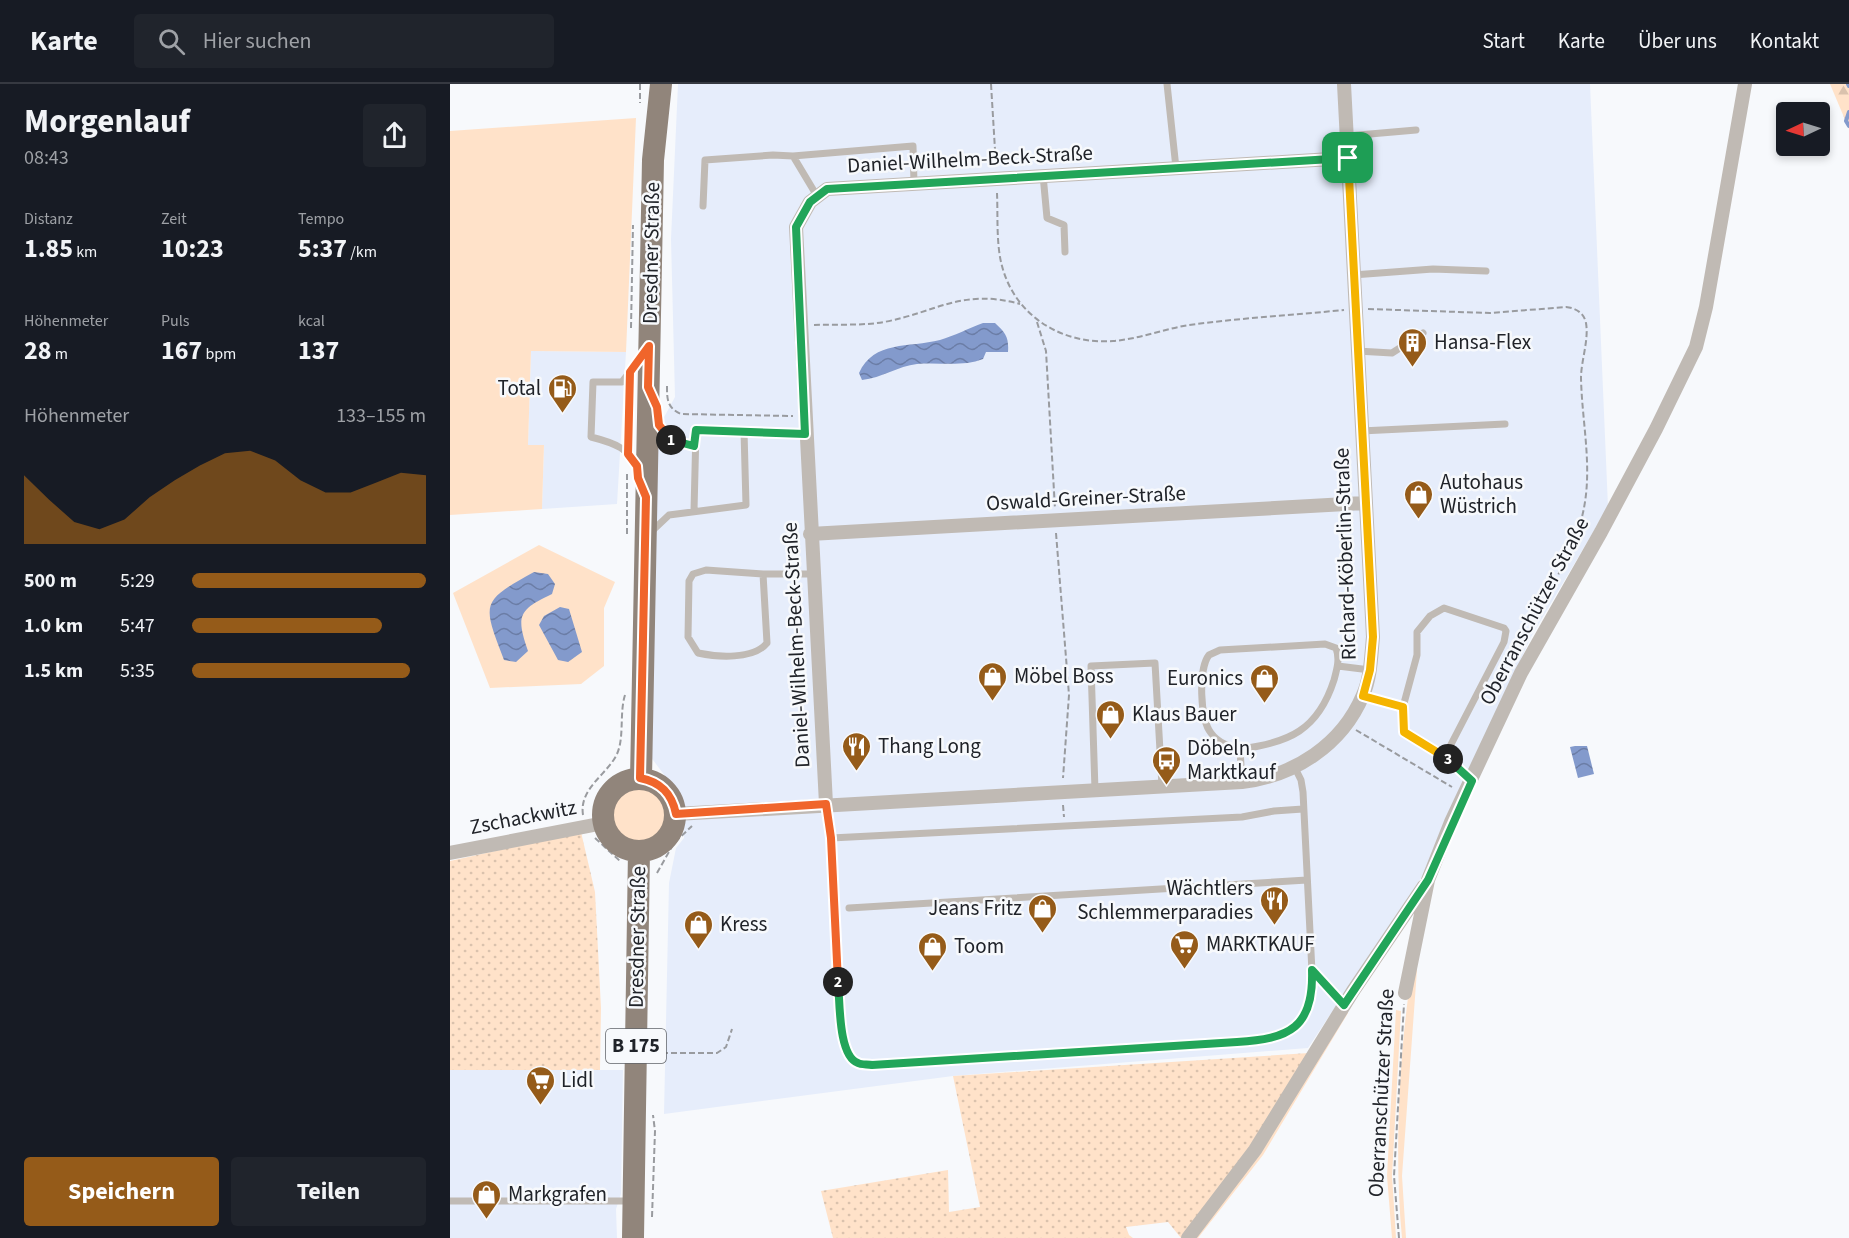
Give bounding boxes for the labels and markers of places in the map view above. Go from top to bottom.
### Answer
pin [1322,132,1373,183]
building icon: Hansa-Flex [1397,326,1429,368]
place label: Hansa-Flex [1434,327,1532,357]
fuel station icon: Total [546,372,578,414]
place label: Total [498,373,541,403]
pin: 1 [656,425,686,455]
place label: Autohaus Wüstrich [1440,467,1523,521]
shop icon: Autohaus Wüstrich [1403,478,1435,520]
shop icon: Möbel Boss [977,660,1009,702]
place label: Möbel Boss [1014,661,1114,691]
shop icon: Euronics [1248,662,1280,704]
place label: Euronics [1167,663,1243,693]
shop icon: Klaus Bauer [1095,698,1127,740]
place label: Klaus Bauer [1132,699,1237,729]
restaurant icon: Thang Long [841,730,873,772]
place label: Thang Long [878,731,981,761]
place label: Döbeln, Marktkauf [1187,733,1276,787]
bus stop icon: Döbeln, Marktkauf [1150,744,1182,786]
pin: 3 [1433,744,1463,774]
place label: Wächtlers Schlemmerparadies [1077,873,1253,927]
restaurant icon: Wächtlers Schlemmerparadies [1258,884,1290,926]
shop icon: Jeans Fritz [1027,892,1059,934]
place label: Jeans Fritz [928,893,1022,923]
shop icon: Kress [683,908,715,950]
place label: Kress [720,909,767,939]
supermarket icon: MARKTKAUF [1169,928,1201,970]
place label: MARKTKAUF [1206,929,1315,959]
shop icon: Toom [917,930,949,972]
place label: Toom [954,931,1004,961]
pin: 2 [823,967,853,997]
supermarket icon: Lidl [524,1064,556,1106]
place label: Lidl [561,1065,593,1095]
shop icon: Markgrafen [471,1178,503,1220]
place label: Markgrafen [508,1179,607,1209]

